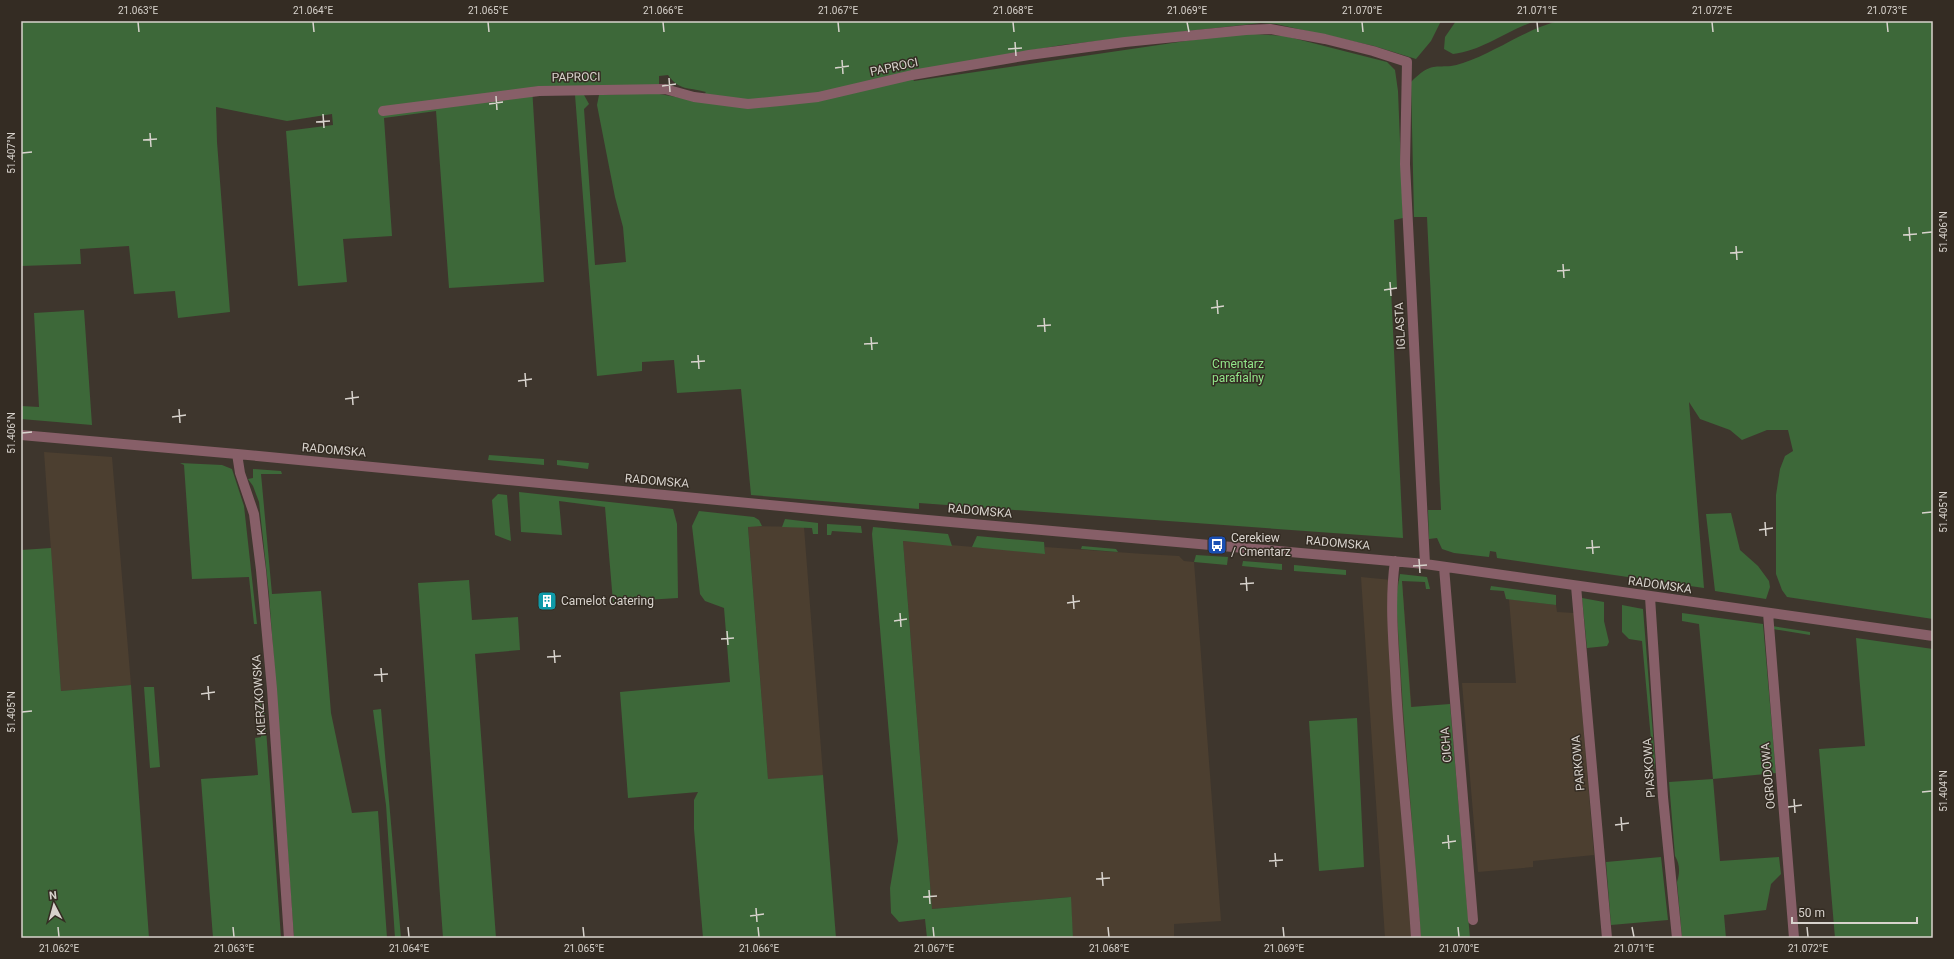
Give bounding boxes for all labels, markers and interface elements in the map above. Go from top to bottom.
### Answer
text: 21.063°E [118,5,158,16]
text: 21.064°E [293,5,333,16]
text: 21.065°E [468,5,508,16]
text: 21.066°E [643,5,683,16]
text: 21.067°E [818,5,858,16]
text: 21.068°E [993,5,1033,16]
text: 21.069°E [1167,5,1207,16]
text: 21.070°E [1342,5,1382,16]
text: 21.071°E [1517,5,1557,16]
text: 21.072°E [1692,5,1732,16]
text: 21.073°E [1867,5,1907,16]
street label: PAPROCI [869,55,919,79]
street label: PAPROCI [551,70,601,84]
text: 51.407°N [6,132,17,174]
text: 51.406°N [1938,211,1949,253]
street label: IGLASTA [1392,302,1408,350]
park label: Cmentarz parafialny [1212,357,1264,385]
text: 51.406°N [6,412,17,454]
street label: RADOMSKA [301,440,367,460]
street label: RADOMSKA [624,471,690,491]
text: 51.405°N [1938,491,1949,533]
street label: RADOMSKA [947,501,1013,521]
place label: Cerekiew / Cmentarz [1231,531,1291,559]
street label: RADOMSKA [1305,533,1371,553]
bus stop icon: Cerekiew / Cmentarz [1206,534,1228,556]
street label: RADOMSKA [1627,574,1693,596]
building icon: Camelot Catering [536,590,558,612]
place label: Camelot Catering [561,594,654,608]
street label: KIERZKOWSKA [249,654,269,736]
text: 51.405°N [6,691,17,733]
street label: CICHA [1437,727,1455,763]
street label: PARKOWA [1569,734,1587,791]
street label: PIASKOWA [1640,738,1658,798]
street label: OGRODOWA [1758,742,1778,810]
text: 51.404°N [1938,770,1949,812]
north arrow [34,885,74,925]
text: N [48,889,58,902]
scale bar [1792,899,1917,925]
text: 50 m [1798,906,1825,920]
text: 21.062°E [39,943,79,954]
text: 21.063°E [214,943,254,954]
text: 21.064°E [389,943,429,954]
text: 21.065°E [564,943,604,954]
text: 21.066°E [739,943,779,954]
text: 21.067°E [914,943,954,954]
text: 21.068°E [1089,943,1129,954]
text: 21.069°E [1264,943,1304,954]
text: 21.070°E [1439,943,1479,954]
text: 21.071°E [1614,943,1654,954]
text: 21.072°E [1788,943,1828,954]

